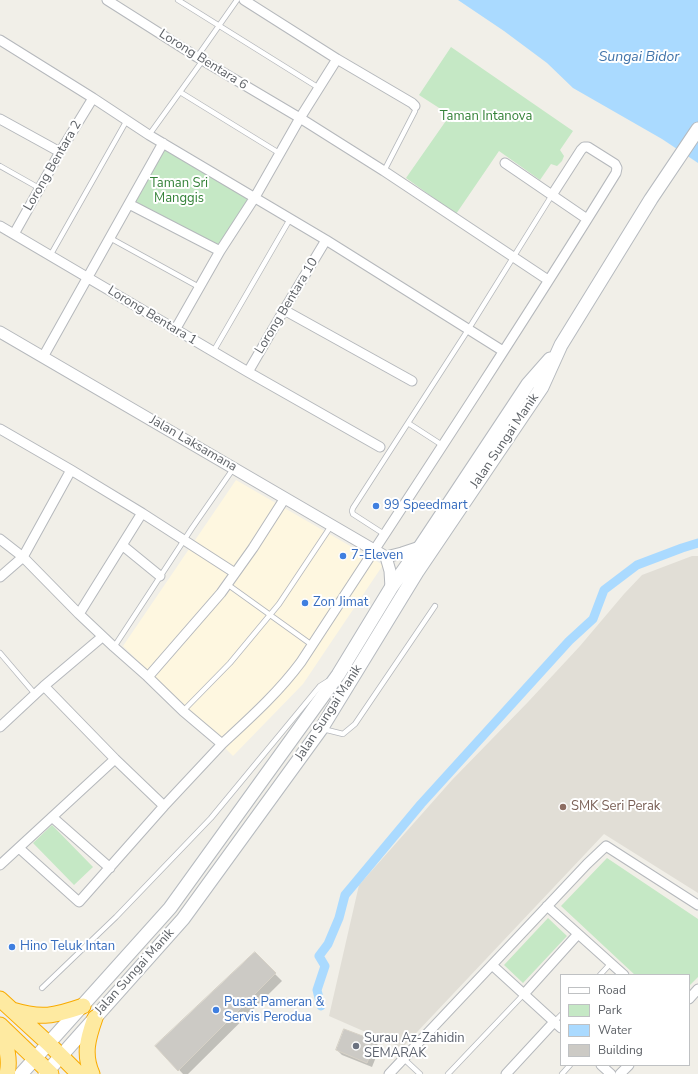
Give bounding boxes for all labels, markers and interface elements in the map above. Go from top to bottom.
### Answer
street label: Lorong Bentara 6 [156,26,250,94]
water label: Sungai Bidor [599,50,679,66]
park label: Taman Intanova [440,109,532,125]
street label: Lorong Bentara 2 [21,118,85,214]
park label: Taman Sri Manggis [150,176,208,207]
street label: Lorong Bentara 10 [252,255,322,357]
street label: Lorong Bentara 1 [104,283,200,349]
street label: Jalan Sungai Manik [467,391,543,491]
street label: Jalan Laksamana [147,413,239,475]
place label: 99 Speedmart [384,498,467,514]
marker: 99 Speedmart [371,501,381,511]
place label: 7-Eleven [351,548,403,564]
marker: 7-Eleven [338,551,348,561]
place label: Zon Jimat [313,595,368,611]
marker: Zon Jimat [300,598,310,608]
street label: Jalan Sungai Manik [292,662,366,764]
place label: SMK Seri Perak [571,799,660,815]
marker: SMK Seri Perak [558,802,568,812]
street label: Jalan Sungai Manik [92,926,178,1018]
place label: Hino Teluk Intan [20,939,115,955]
marker: Hino Teluk Intan [7,942,17,952]
legend [560,974,690,1066]
text: Road [598,982,626,998]
place label: Pusat Pameran & Servis Perodua [224,995,325,1026]
text: Park [598,1002,622,1018]
marker: Pusat Pameran & Servis Perodua [211,1005,221,1015]
text: Water [598,1022,632,1038]
place label: Surau Az-Zahidin SEMARAK [364,1031,465,1062]
marker: Surau Az-Zahidin SEMARAK [351,1041,361,1051]
text: Building [598,1042,643,1058]

